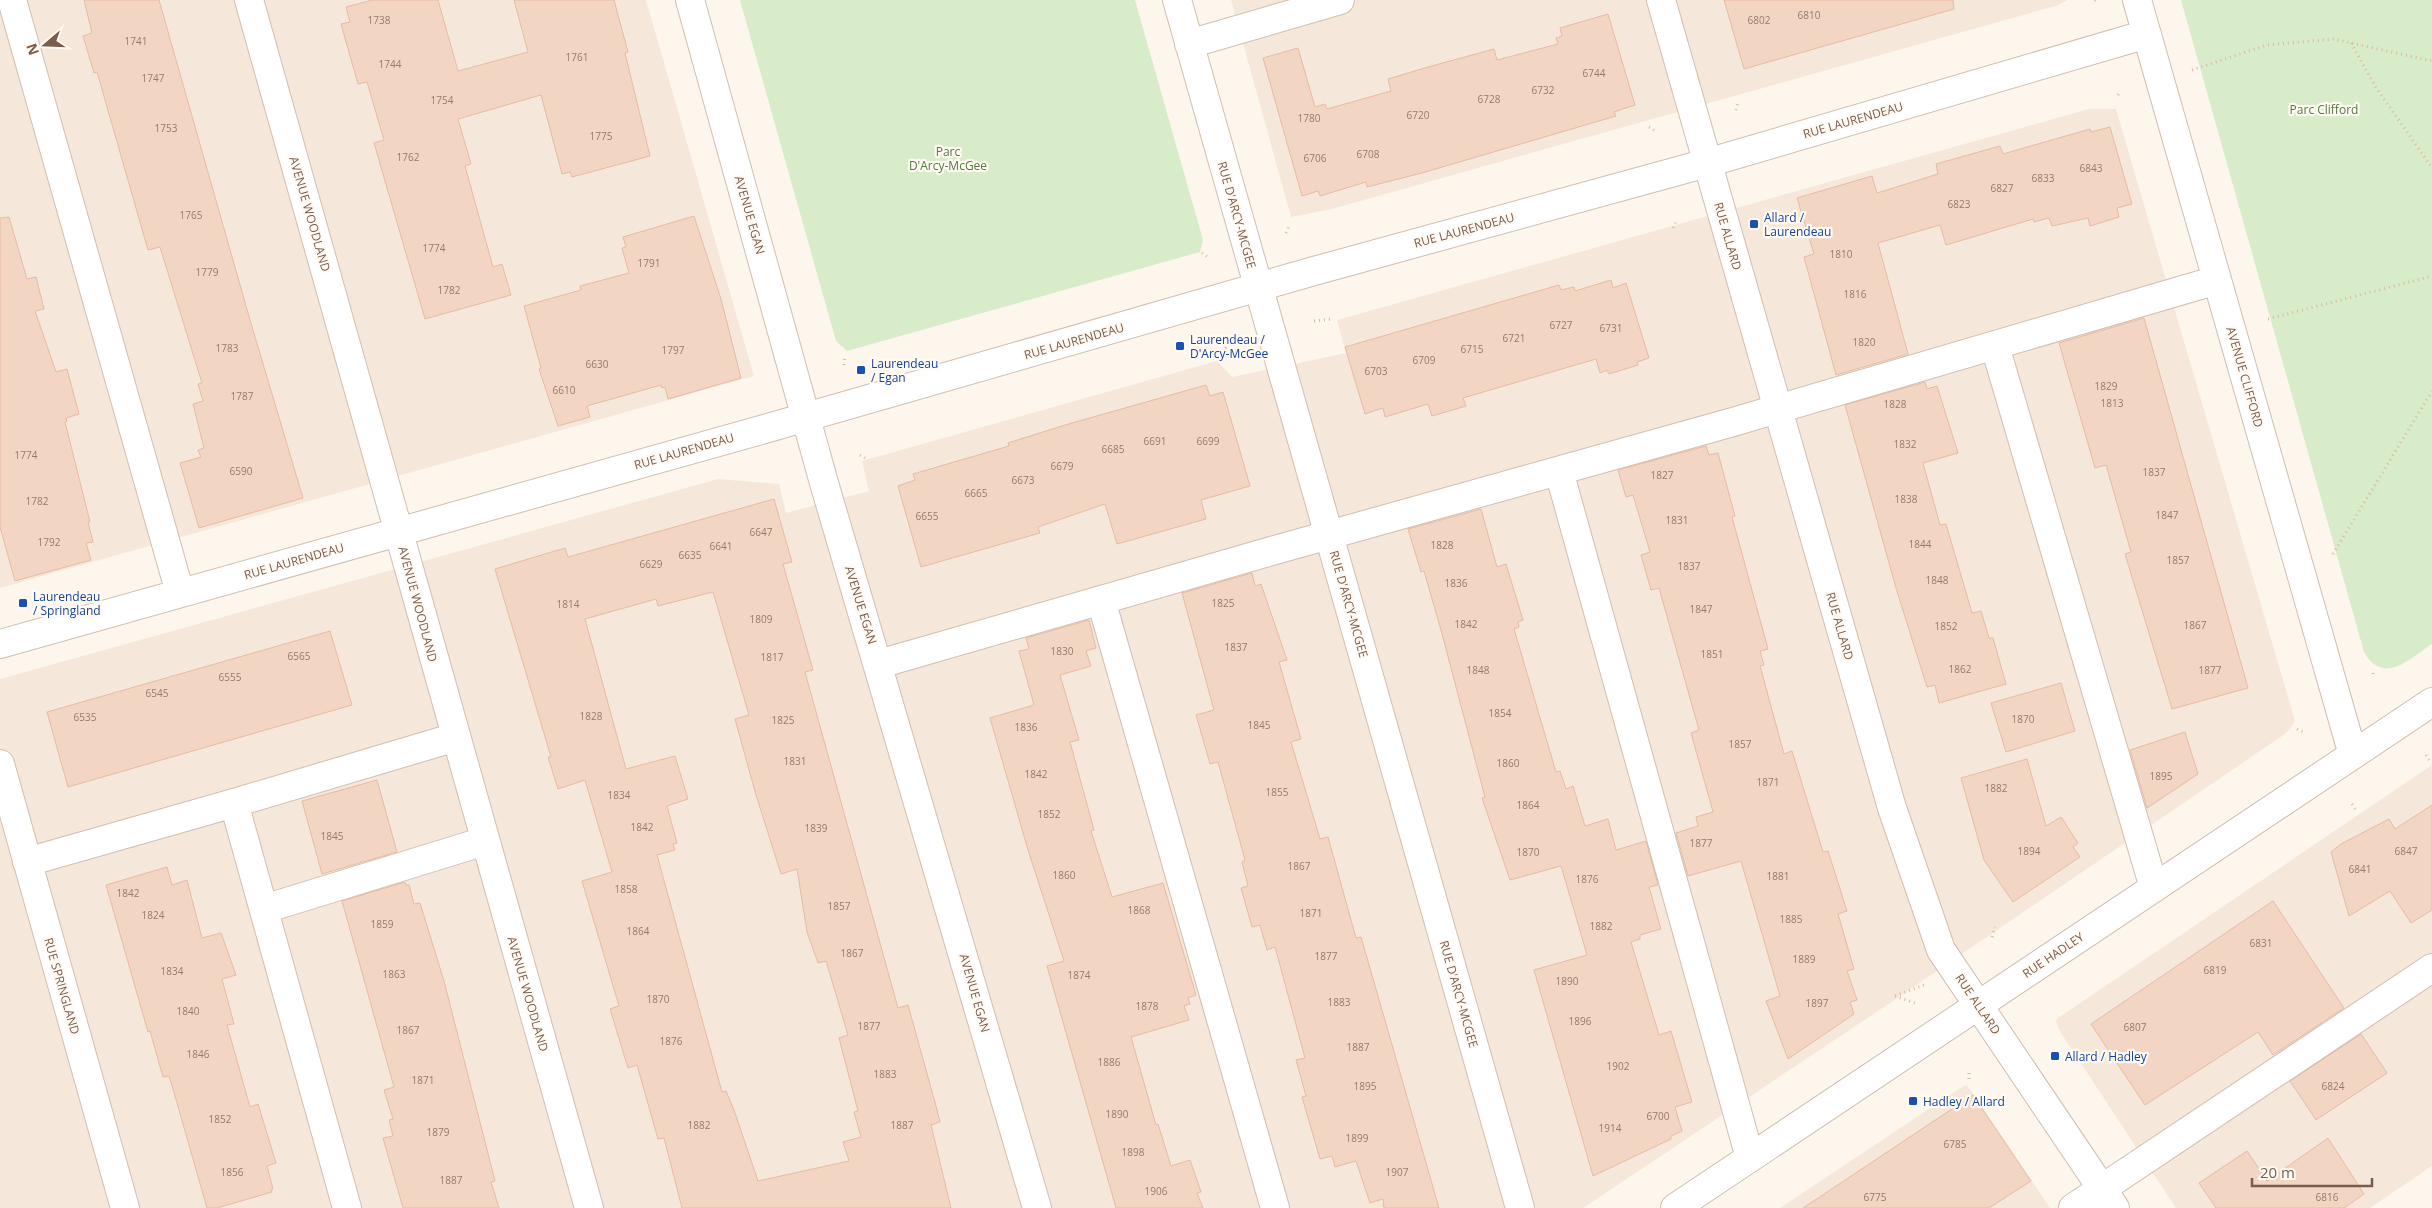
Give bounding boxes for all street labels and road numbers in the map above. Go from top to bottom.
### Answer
street label: RUE LAURENDEAU [1801,98,1905,142]
street label: AVENUE WOODLAND [285,154,335,274]
street label: RUE D'ARCY-MCGEE [1214,159,1260,271]
street label: AVENUE EGAN [731,174,769,256]
street label: RUE ALLARD [1710,200,1746,272]
street label: RUE LAURENDEAU [1412,208,1516,252]
street label: RUE LAURENDEAU [1022,319,1126,363]
street label: AVENUE CLIFFORD [2222,325,2268,429]
street label: RUE LAURENDEAU [632,429,736,473]
street label: RUE LAURENDEAU [242,539,346,583]
street label: AVENUE WOODLAND [394,544,442,664]
street label: RUE D'ARCY-MCGEE [1326,548,1372,660]
street label: AVENUE EGAN [841,564,881,646]
street label: RUE ALLARD [1822,590,1858,662]
street label: RUE HADLEY [2019,928,2087,982]
street label: AVENUE WOODLAND [503,934,553,1054]
street label: RUE SPRINGLAND [40,936,84,1036]
street label: RUE D'ARCY-MCGEE [1436,938,1482,1050]
street label: AVENUE EGAN [956,952,994,1034]
street label: RUE ALLARD [1951,970,2005,1038]

